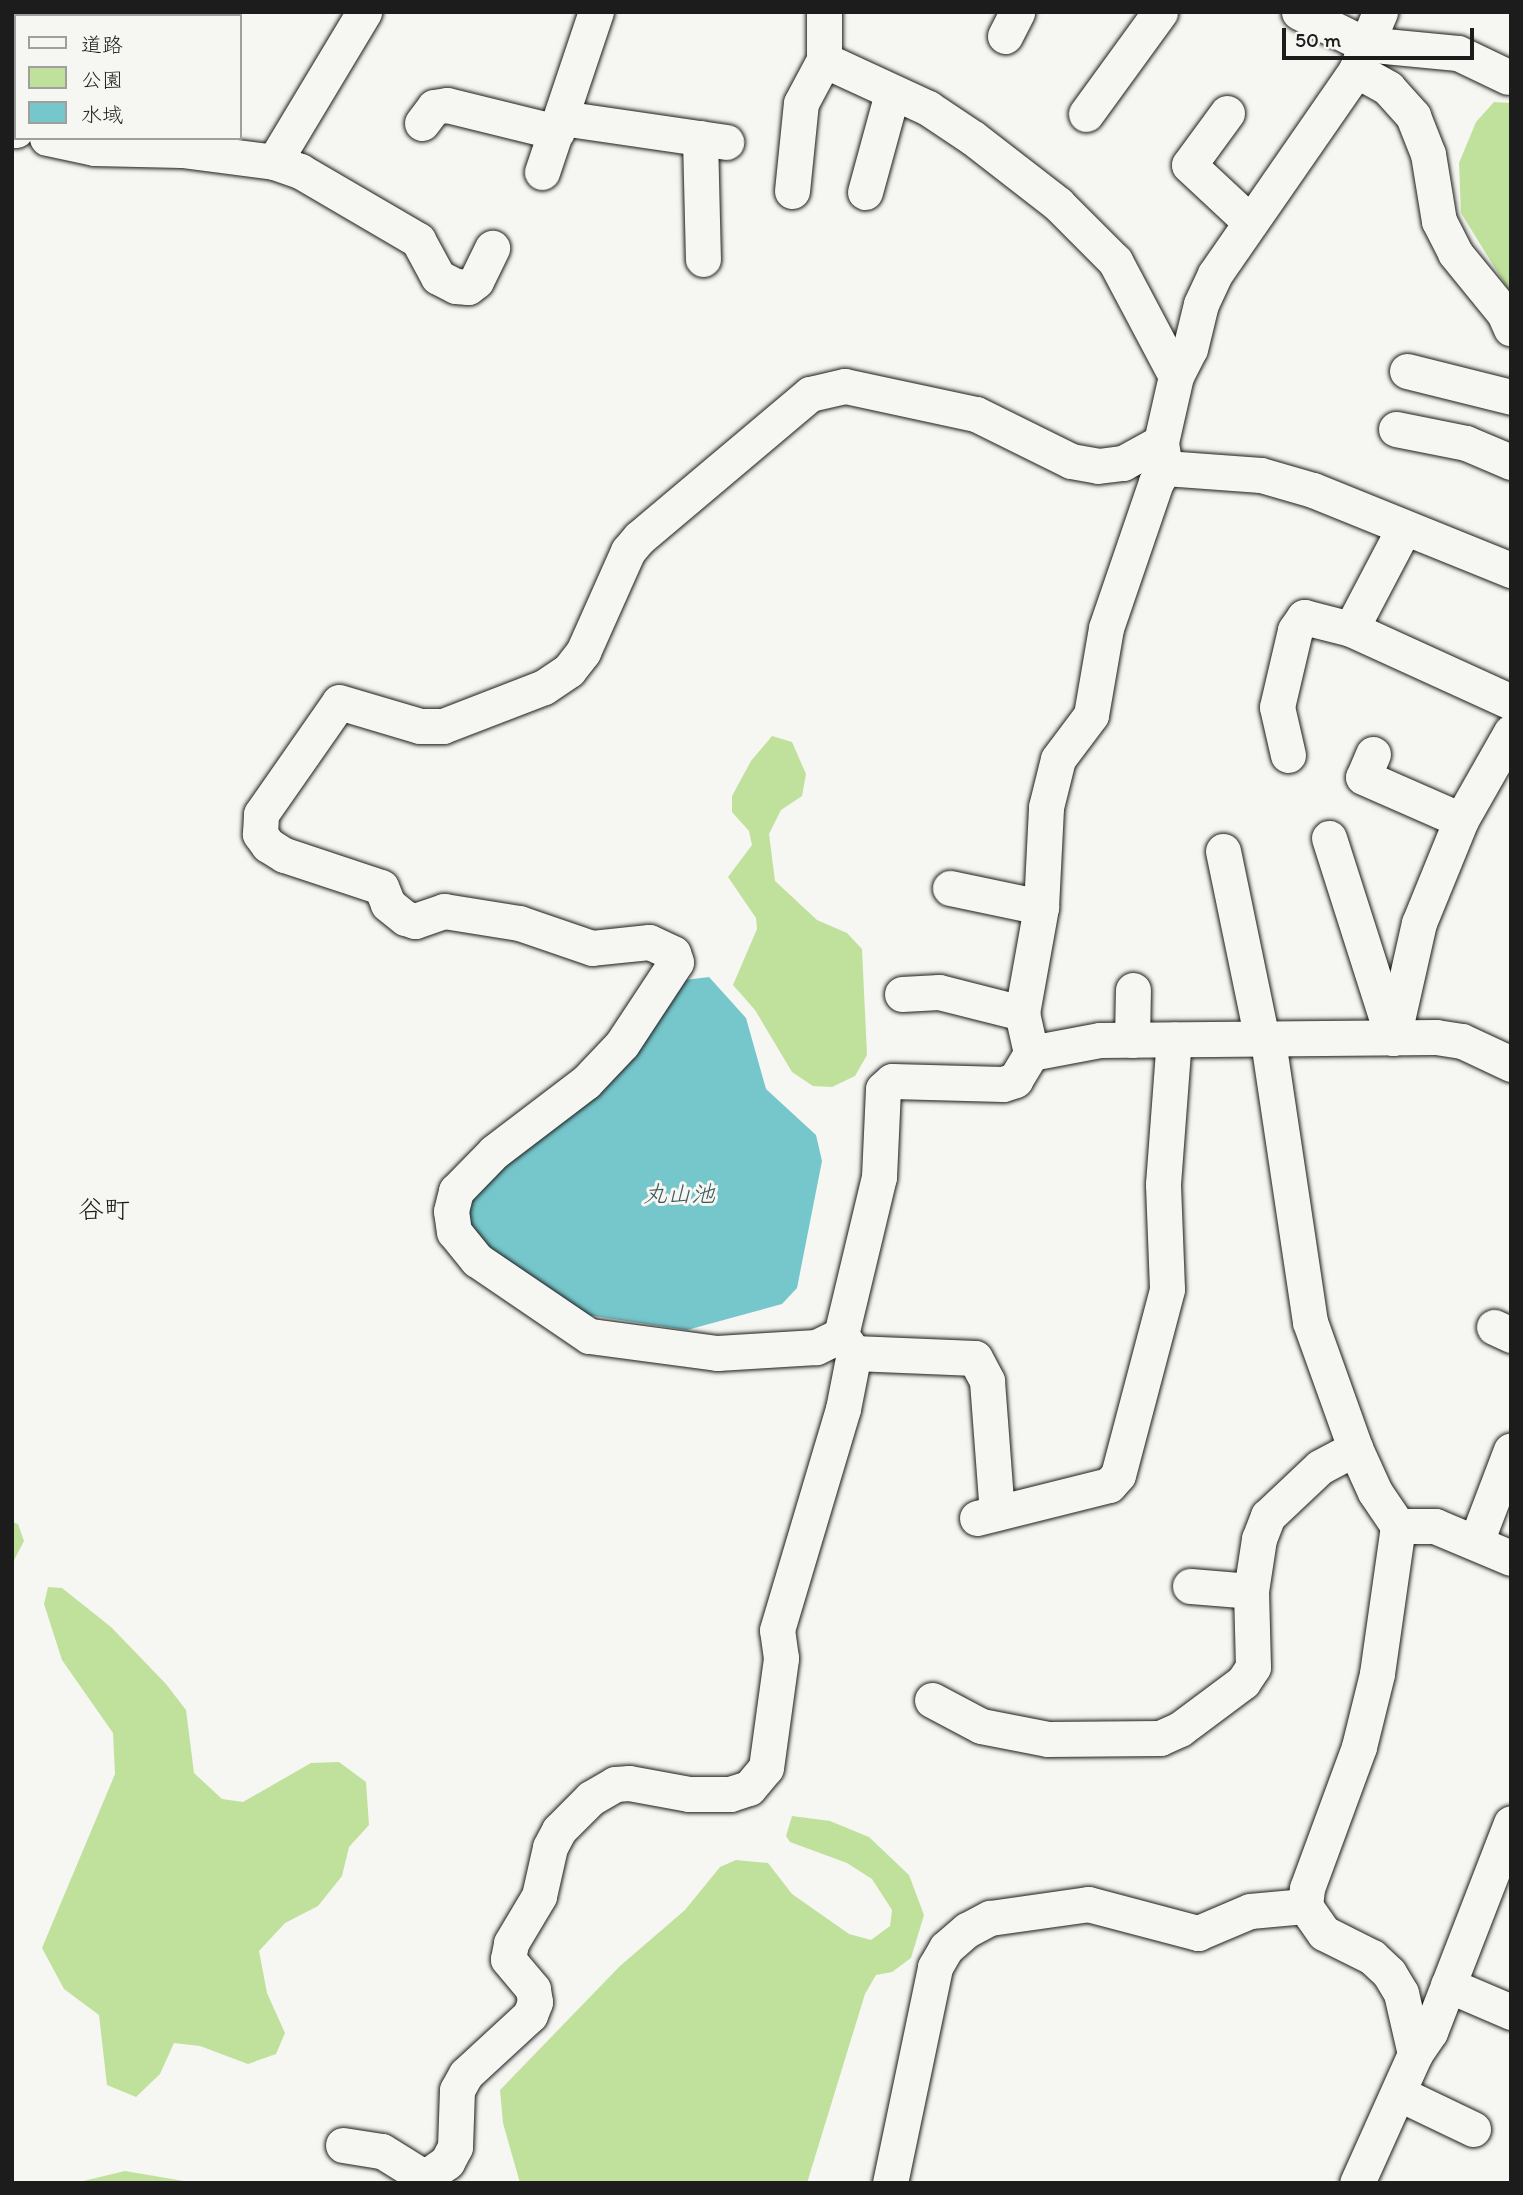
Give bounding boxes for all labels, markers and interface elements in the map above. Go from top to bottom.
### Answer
legend [14,14,242,140]
scale bar [1285,14,1478,58]
text: 50 m [1295,27,1341,52]
text: 道路 [81,32,123,57]
text: 公園 [81,67,123,92]
text: 水域 [81,102,123,127]
water label: 丸山池 [643,1180,715,1208]
district label: 谷町 [78,1194,130,1226]

